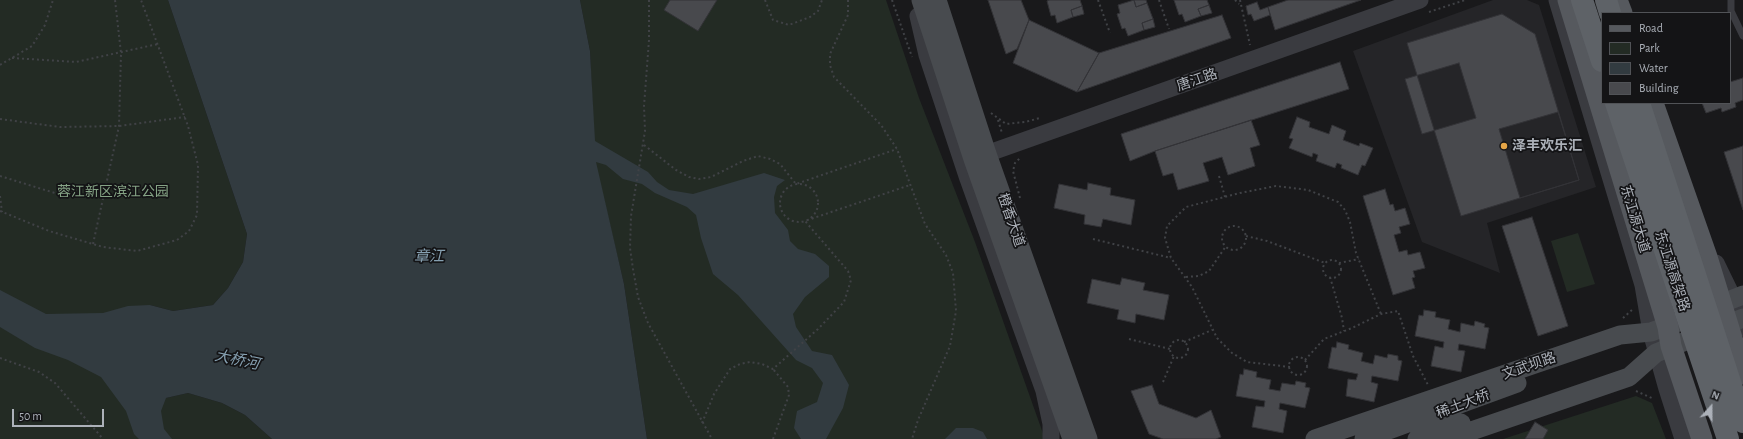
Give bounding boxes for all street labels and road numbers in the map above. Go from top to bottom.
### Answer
street label: 唐江路 [1174,65,1220,95]
street label: 东江源大道 [1617,183,1653,255]
street label: 橙香大道 [994,191,1028,249]
street label: 东江源高架路 [1651,228,1693,314]
street label: 文武坝路 [1500,349,1558,383]
street label: 稀土大桥 [1434,386,1492,422]

